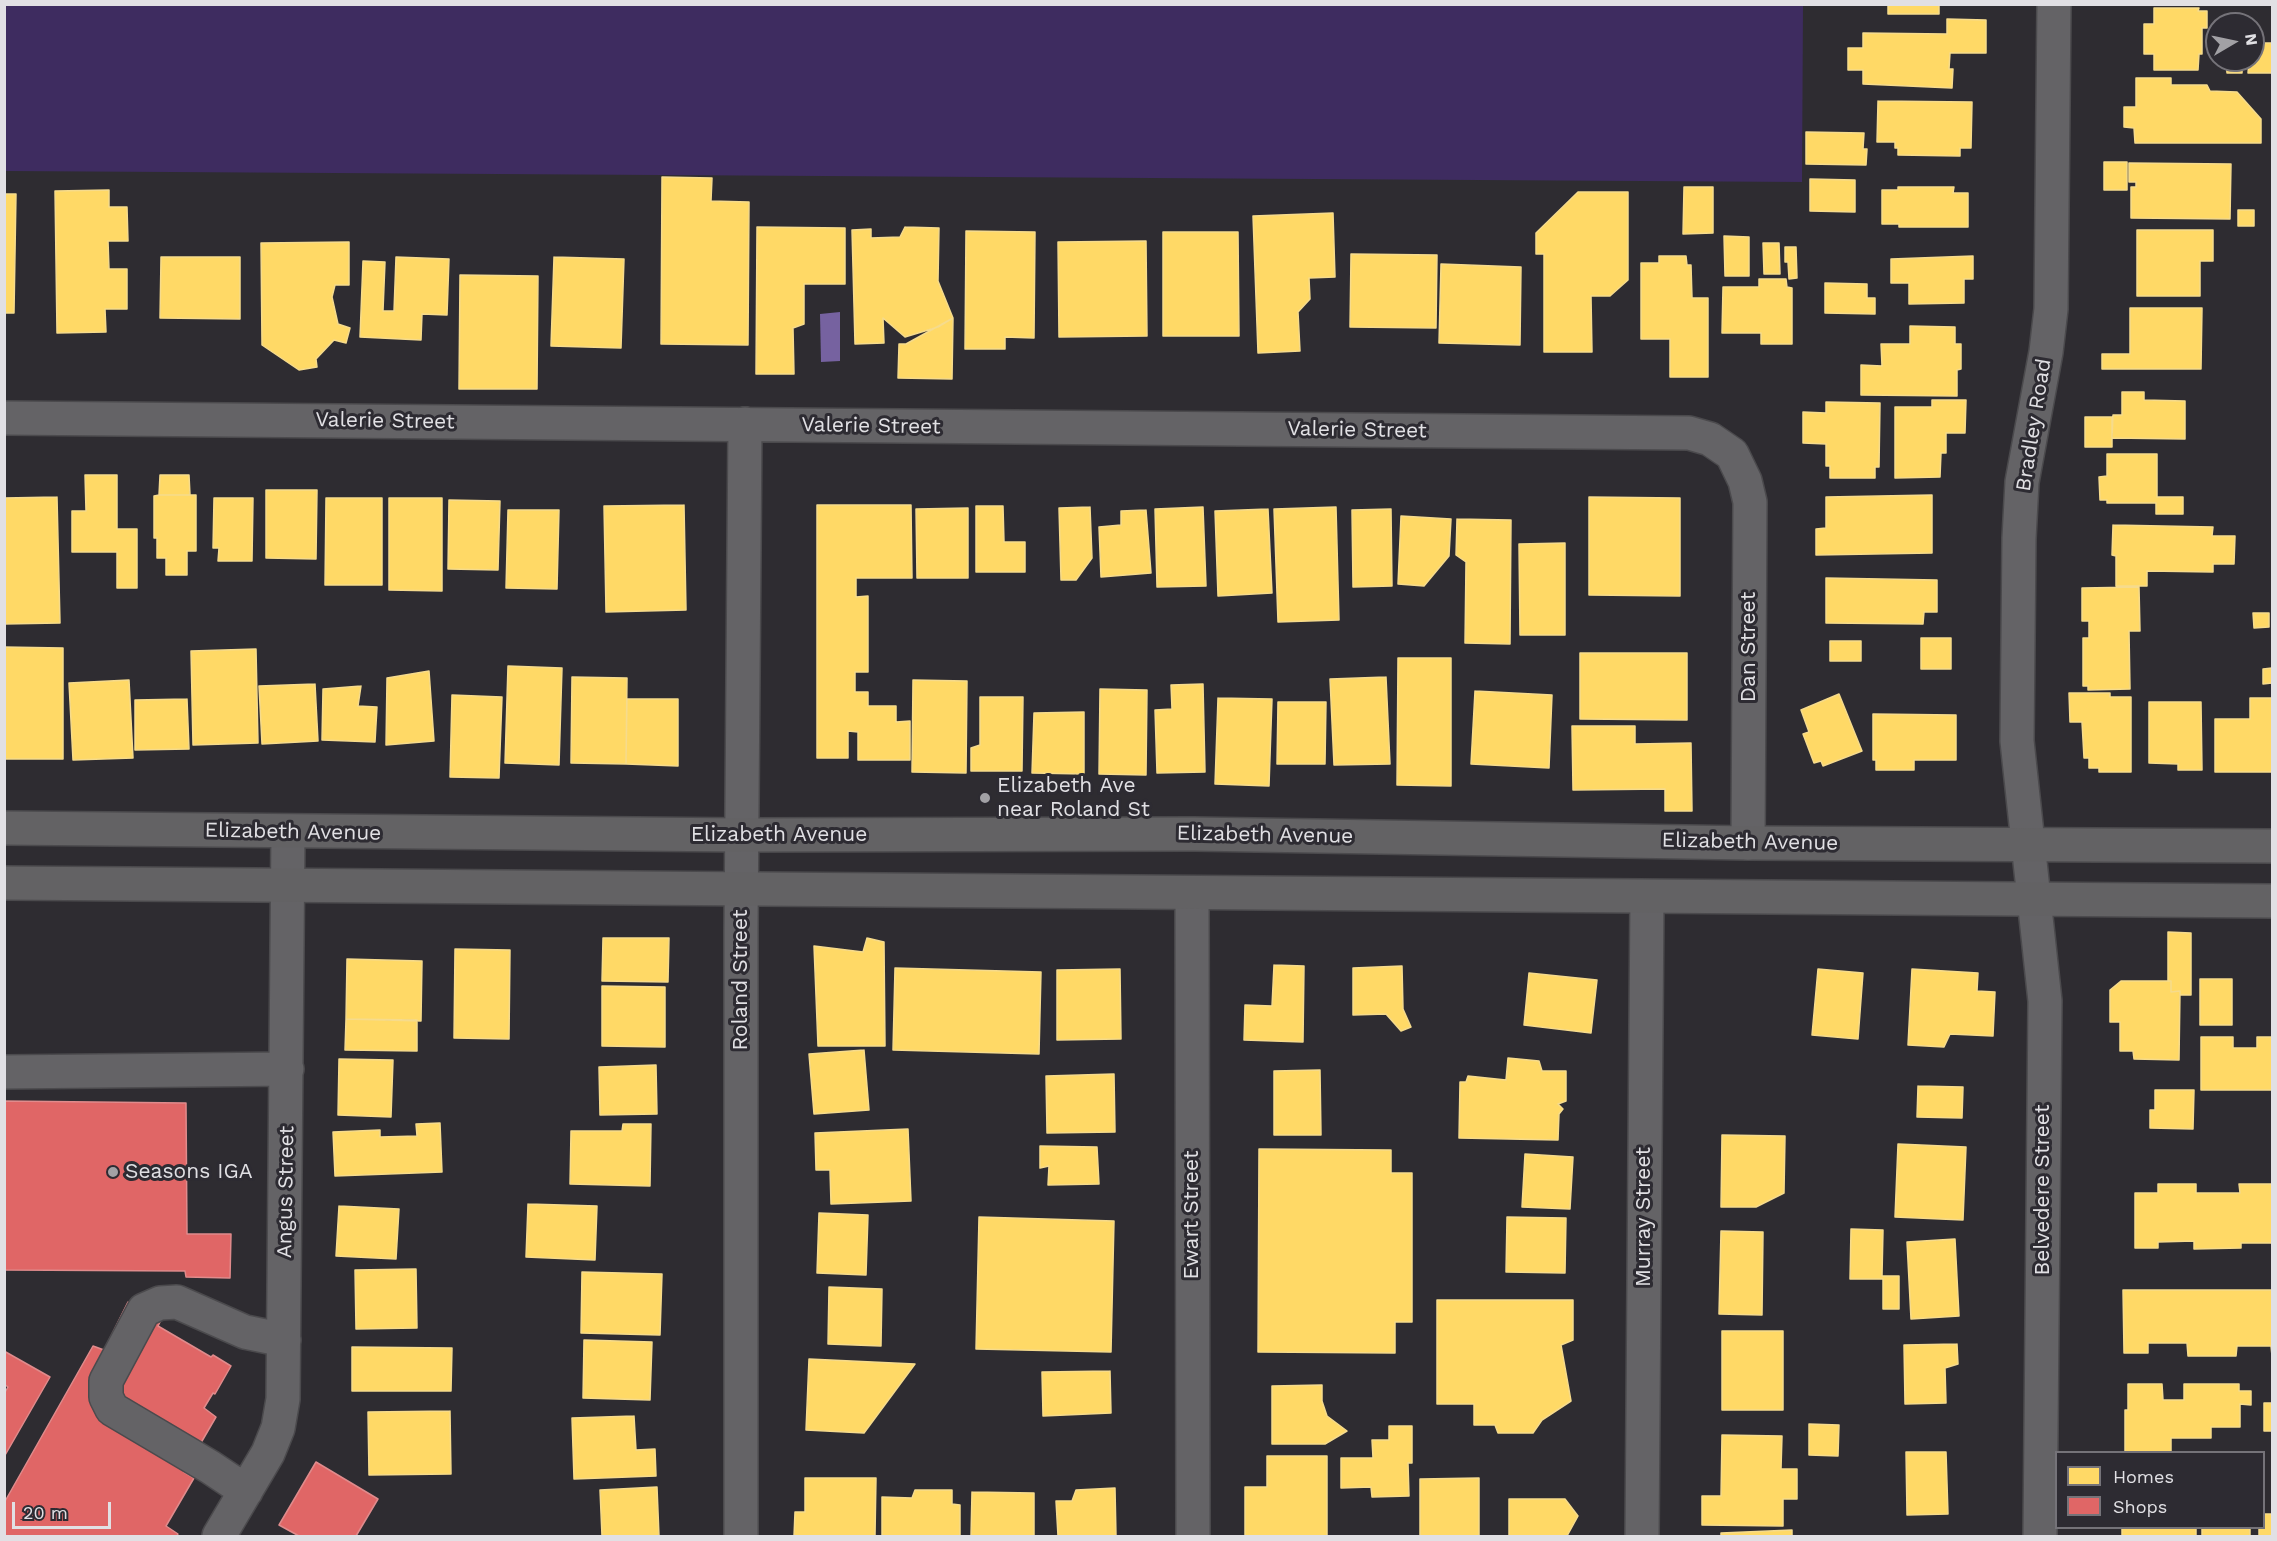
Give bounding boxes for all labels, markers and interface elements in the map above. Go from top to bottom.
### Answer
north arrow [2205,12,2265,72]
text: N [2241,32,2262,47]
street label: Bradley Road [2011,357,2057,493]
street label: Valerie Street [315,407,455,435]
street label: Valerie Street [801,412,941,440]
street label: Valerie Street [1287,416,1427,444]
street label: Dan Street [1736,592,1762,702]
place label: Elizabeth Ave near Roland St [997,773,1150,823]
marker: Elizabeth Ave near Roland St [978,791,992,805]
street label: Elizabeth Avenue [204,818,382,846]
street label: Elizabeth Avenue [1176,821,1354,849]
street label: Elizabeth Avenue [691,822,867,848]
street label: Elizabeth Avenue [1661,828,1839,856]
street label: Roland Street [728,909,754,1051]
street label: Belvedere Street [2030,1105,2056,1275]
street label: Angus Street [272,1126,300,1258]
street label: Murray Street [1631,1147,1657,1287]
street label: Ewart Street [1179,1150,1205,1280]
place label: Seasons IGA [125,1159,253,1185]
marker: Seasons IGA [106,1165,120,1179]
legend [2055,1451,2265,1529]
text: Homes [2113,1466,2174,1487]
scale bar [15,1490,114,1528]
text: Shops [2113,1496,2167,1517]
text: 20 m [23,1502,68,1523]

